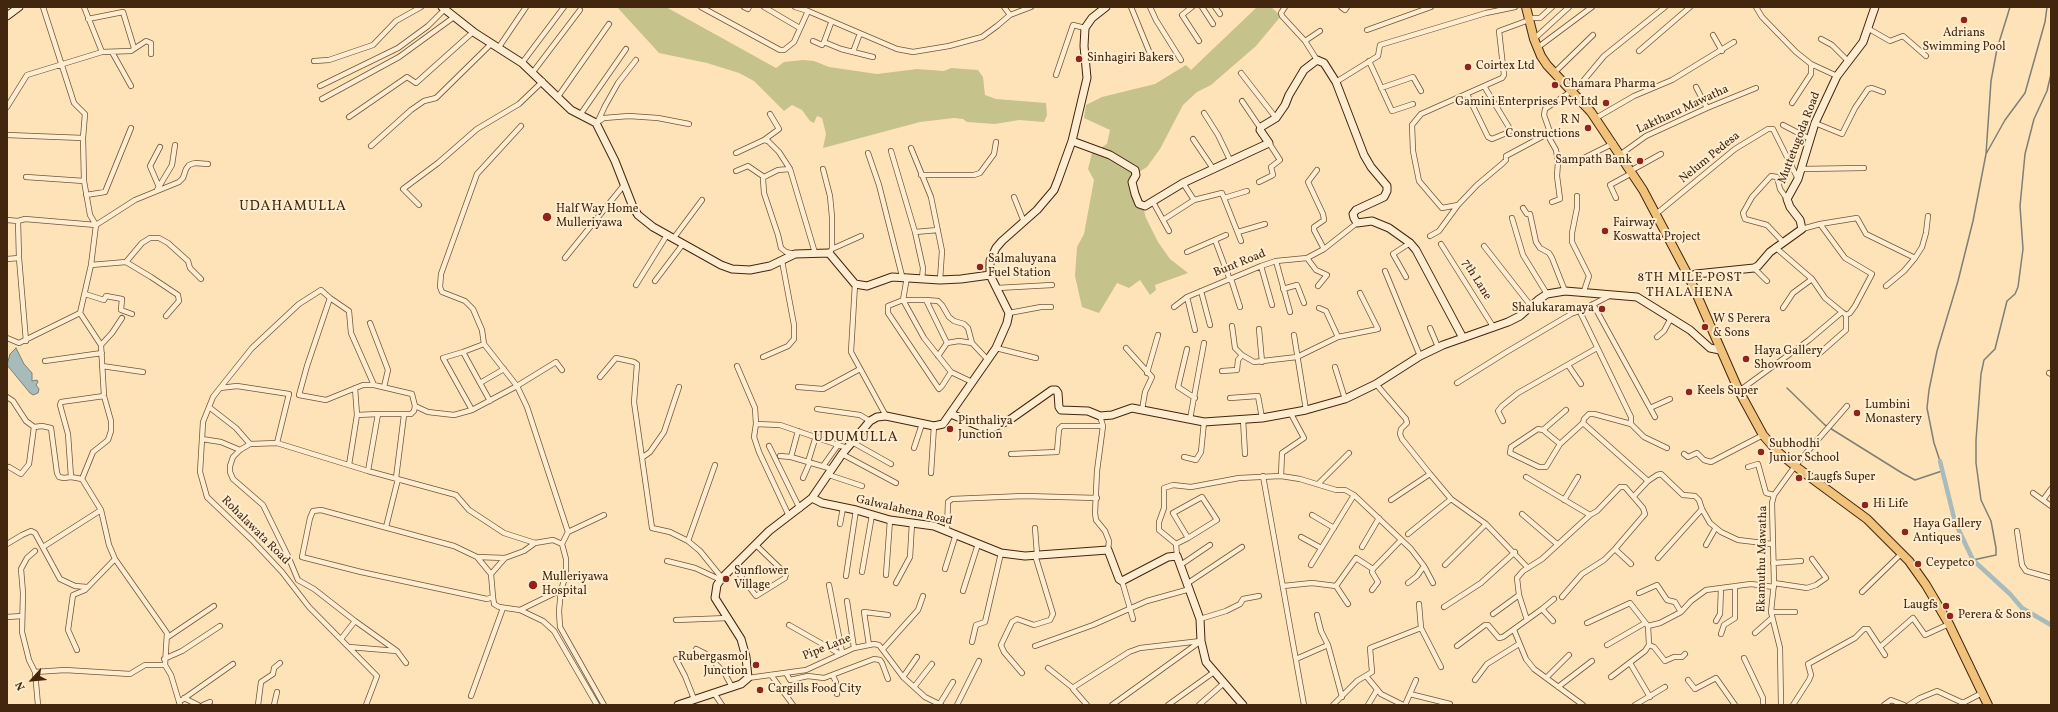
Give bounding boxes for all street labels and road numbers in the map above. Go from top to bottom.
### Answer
street label: Laktharu Mawatha [1635,82,1731,138]
street label: Muttetugoda Road [1776,90,1824,186]
street label: Nelum Pedesa [1677,129,1743,187]
street label: Bunt Road [1212,247,1268,281]
street label: 7th Lane [1458,257,1494,303]
street label: Galwalahena Road [854,493,954,529]
street label: Rohalawata Road [218,494,292,568]
street label: Ekamuthu Mawatha [1755,505,1771,613]
street label: Pipe Lane [801,632,853,664]

